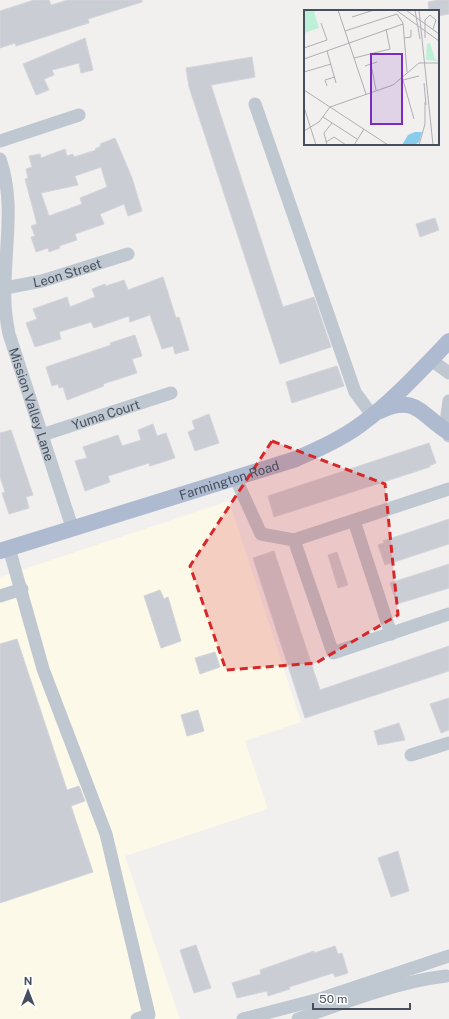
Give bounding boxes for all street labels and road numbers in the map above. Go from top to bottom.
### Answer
street label: Leon Street [32,255,103,290]
street label: Mission Valley Lane [6,346,57,463]
street label: Yuma Court [70,396,142,432]
street label: Farmington Road [177,457,281,502]

